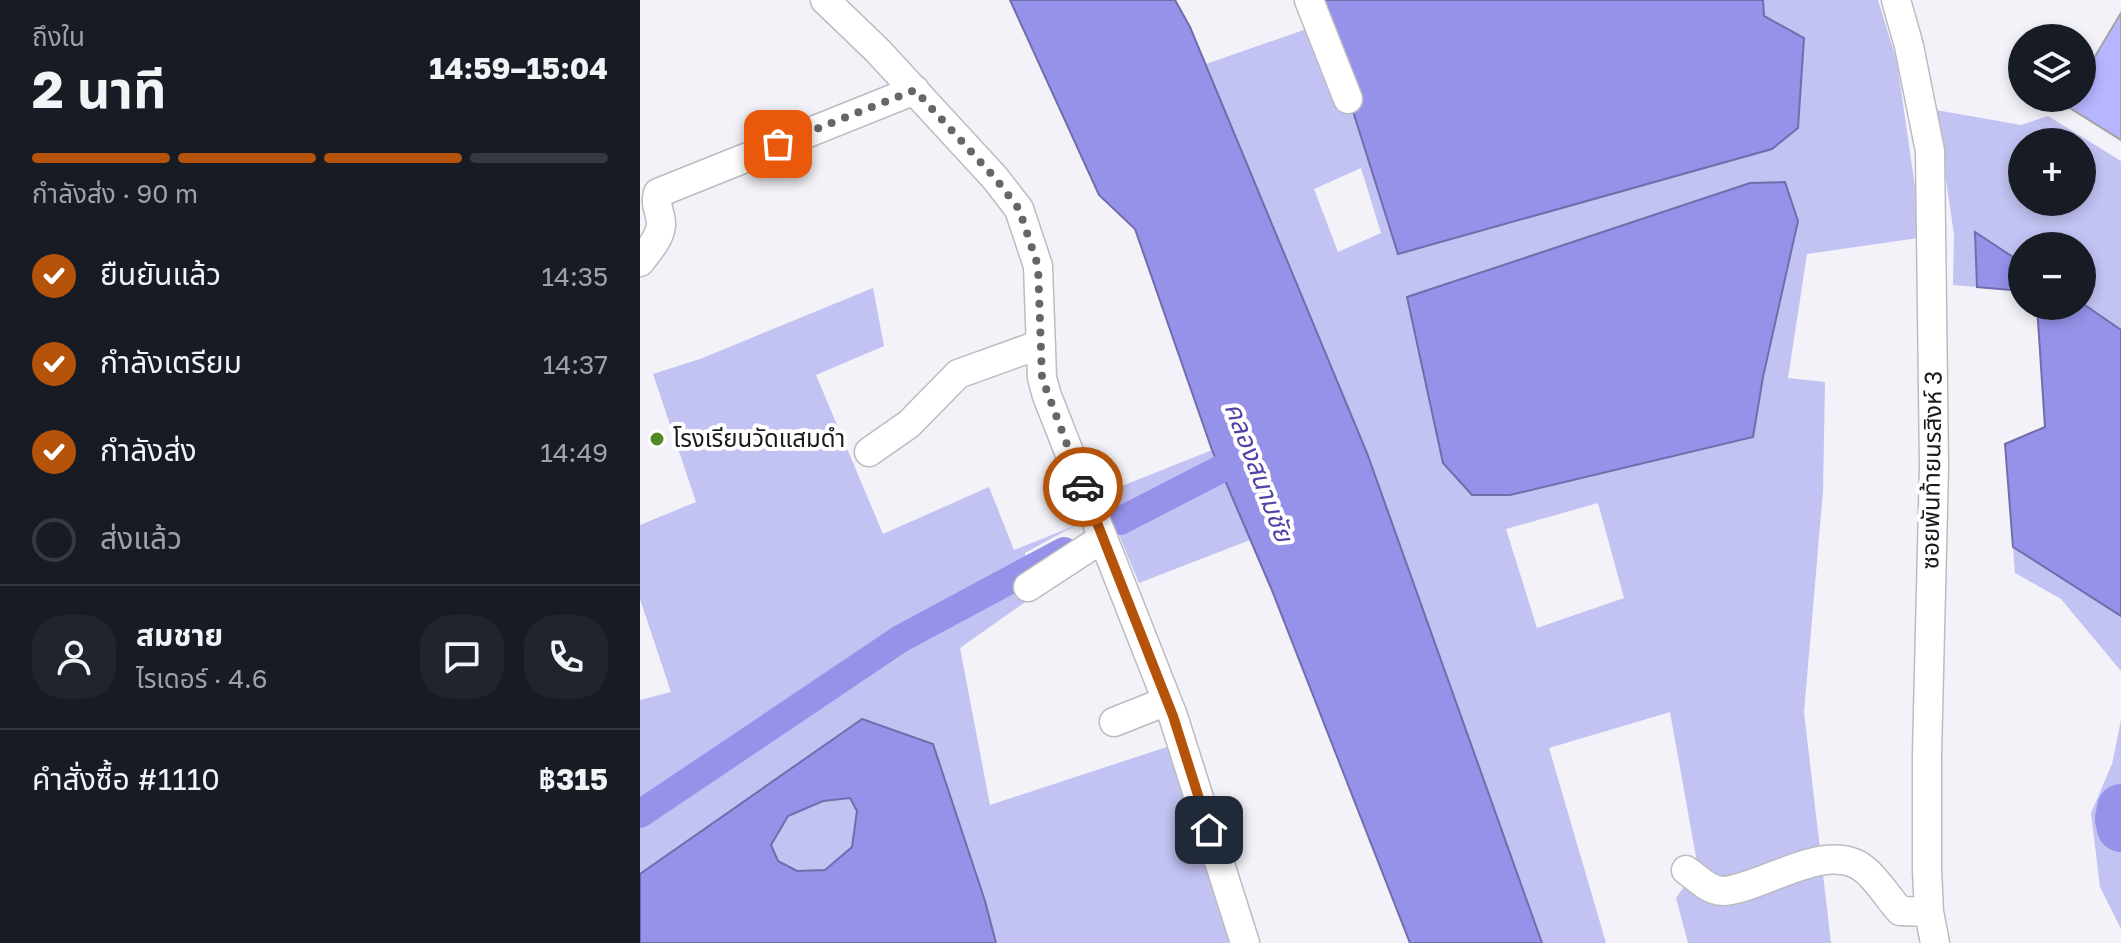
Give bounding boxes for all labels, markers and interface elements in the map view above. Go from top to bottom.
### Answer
text: ถึงใน [32,21,85,52]
map controls [2008,24,2096,320]
button: layers [2008,24,2096,112]
text: 14:59–15:04 [429,50,608,86]
text: 2 นาที [32,57,166,119]
pin [744,110,812,178]
icon: bag [756,122,800,166]
button: + [2008,128,2096,216]
text: กำลังส่ง · 90 m [32,178,198,209]
button: − [2008,232,2096,320]
icon: check [32,254,76,298]
text: ยืนยันแล้ว [100,256,221,292]
text: 14:35 [541,261,608,292]
icon: check [32,342,76,386]
text: กำลังเตรียม [100,344,242,380]
text: 14:37 [543,349,608,380]
street label: ซอยพันท้ายนรสิงห์ 3 [1914,370,1947,569]
water label: คลองสนามชัย [1219,398,1301,547]
place label: โรงเรียนวัดแสมดำ [673,423,845,452]
icon: check [32,430,76,474]
marker: โรงเรียนวัดแสมดำ [648,430,666,448]
text: กำลังส่ง [100,432,197,468]
text: 14:49 [540,437,608,468]
courier [1043,447,1123,527]
icon: car [1061,465,1105,509]
text: ส่งแล้ว [100,520,182,556]
button: person [32,615,116,699]
button: chat [420,615,504,699]
button: phone [524,615,608,699]
text: สมชาย [136,617,223,653]
text: ไรเดอร์ · 4.6 [136,663,268,694]
text: คำสั่งซื้อ #1110 [32,761,220,797]
text: ฿315 [539,761,608,797]
pin [1175,796,1243,864]
icon: home [1187,808,1231,852]

